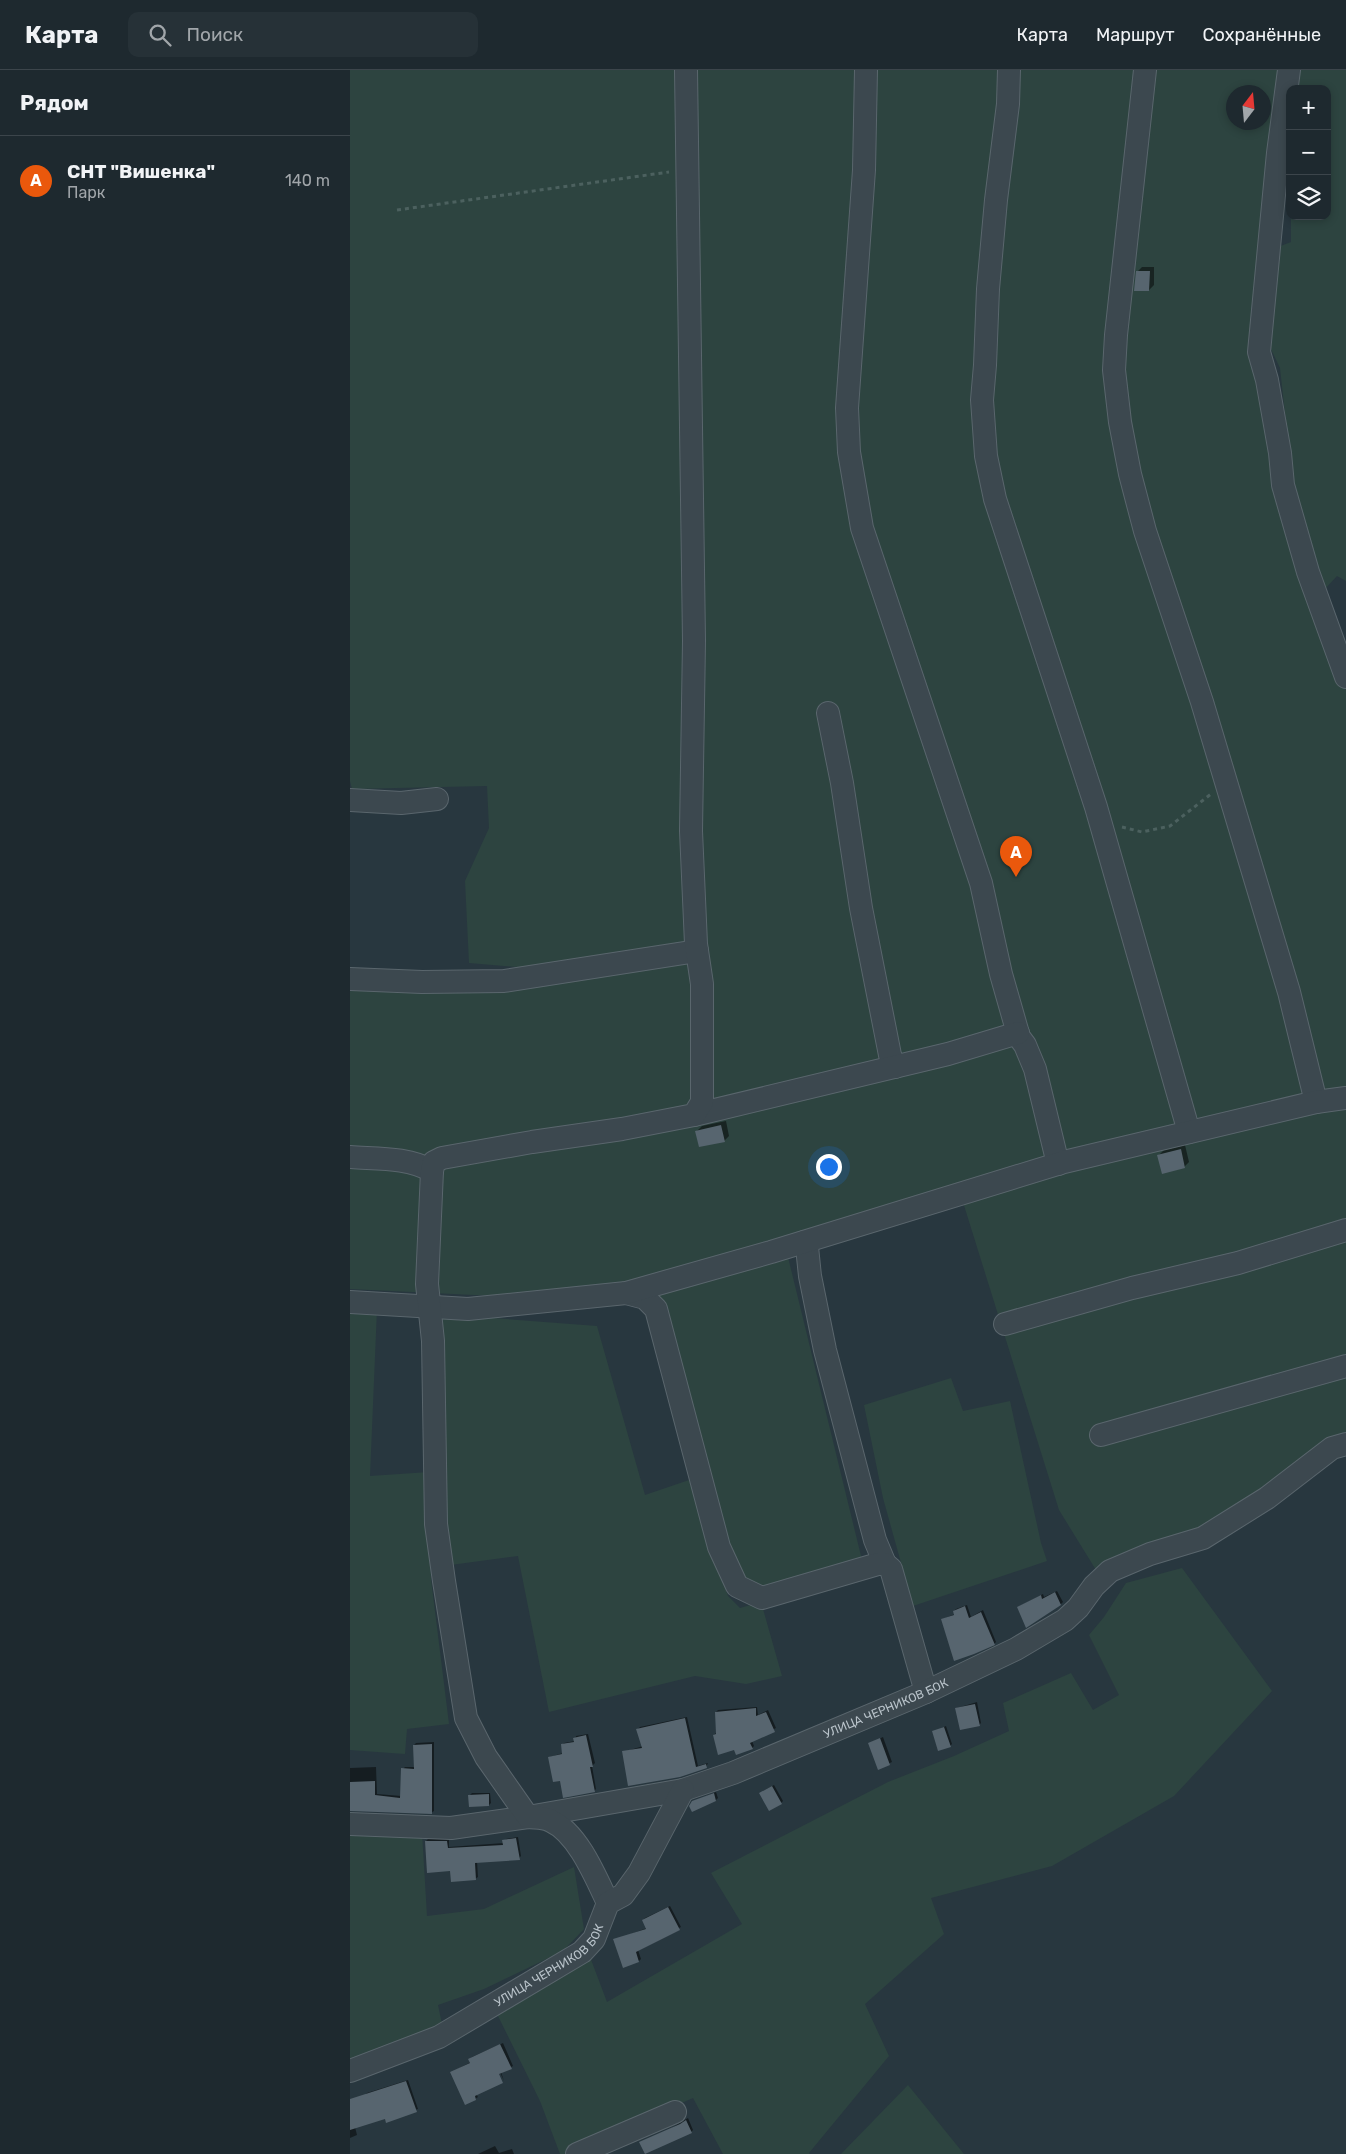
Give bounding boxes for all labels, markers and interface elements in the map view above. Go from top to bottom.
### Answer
search box [128,12,478,57]
text: Карта [25,21,98,49]
icon: search [146,21,174,49]
text: Поиск [186,23,243,46]
text: Карта [1017,24,1068,46]
text: Маршрут [1096,24,1175,46]
text: Сохранённые [1203,24,1321,46]
north arrow [1226,85,1271,130]
map controls [1286,85,1331,220]
button: + [1286,85,1331,130]
text: Рядом [20,90,89,115]
button: − [1286,130,1331,175]
text: СНТ "Вишенка" [67,160,215,183]
text: A [30,171,42,190]
text: 140 m [285,171,330,190]
button: layers [1286,175,1331,220]
text: Парк [67,183,105,202]
pin: A [1000,836,1032,877]
your location [816,1154,842,1180]
street label: УЛИЦА ЧЕРНИКОВ БОК [822,1675,951,1741]
street label: УЛИЦА ЧЕРНИКОВ БОК [492,1922,606,2009]

